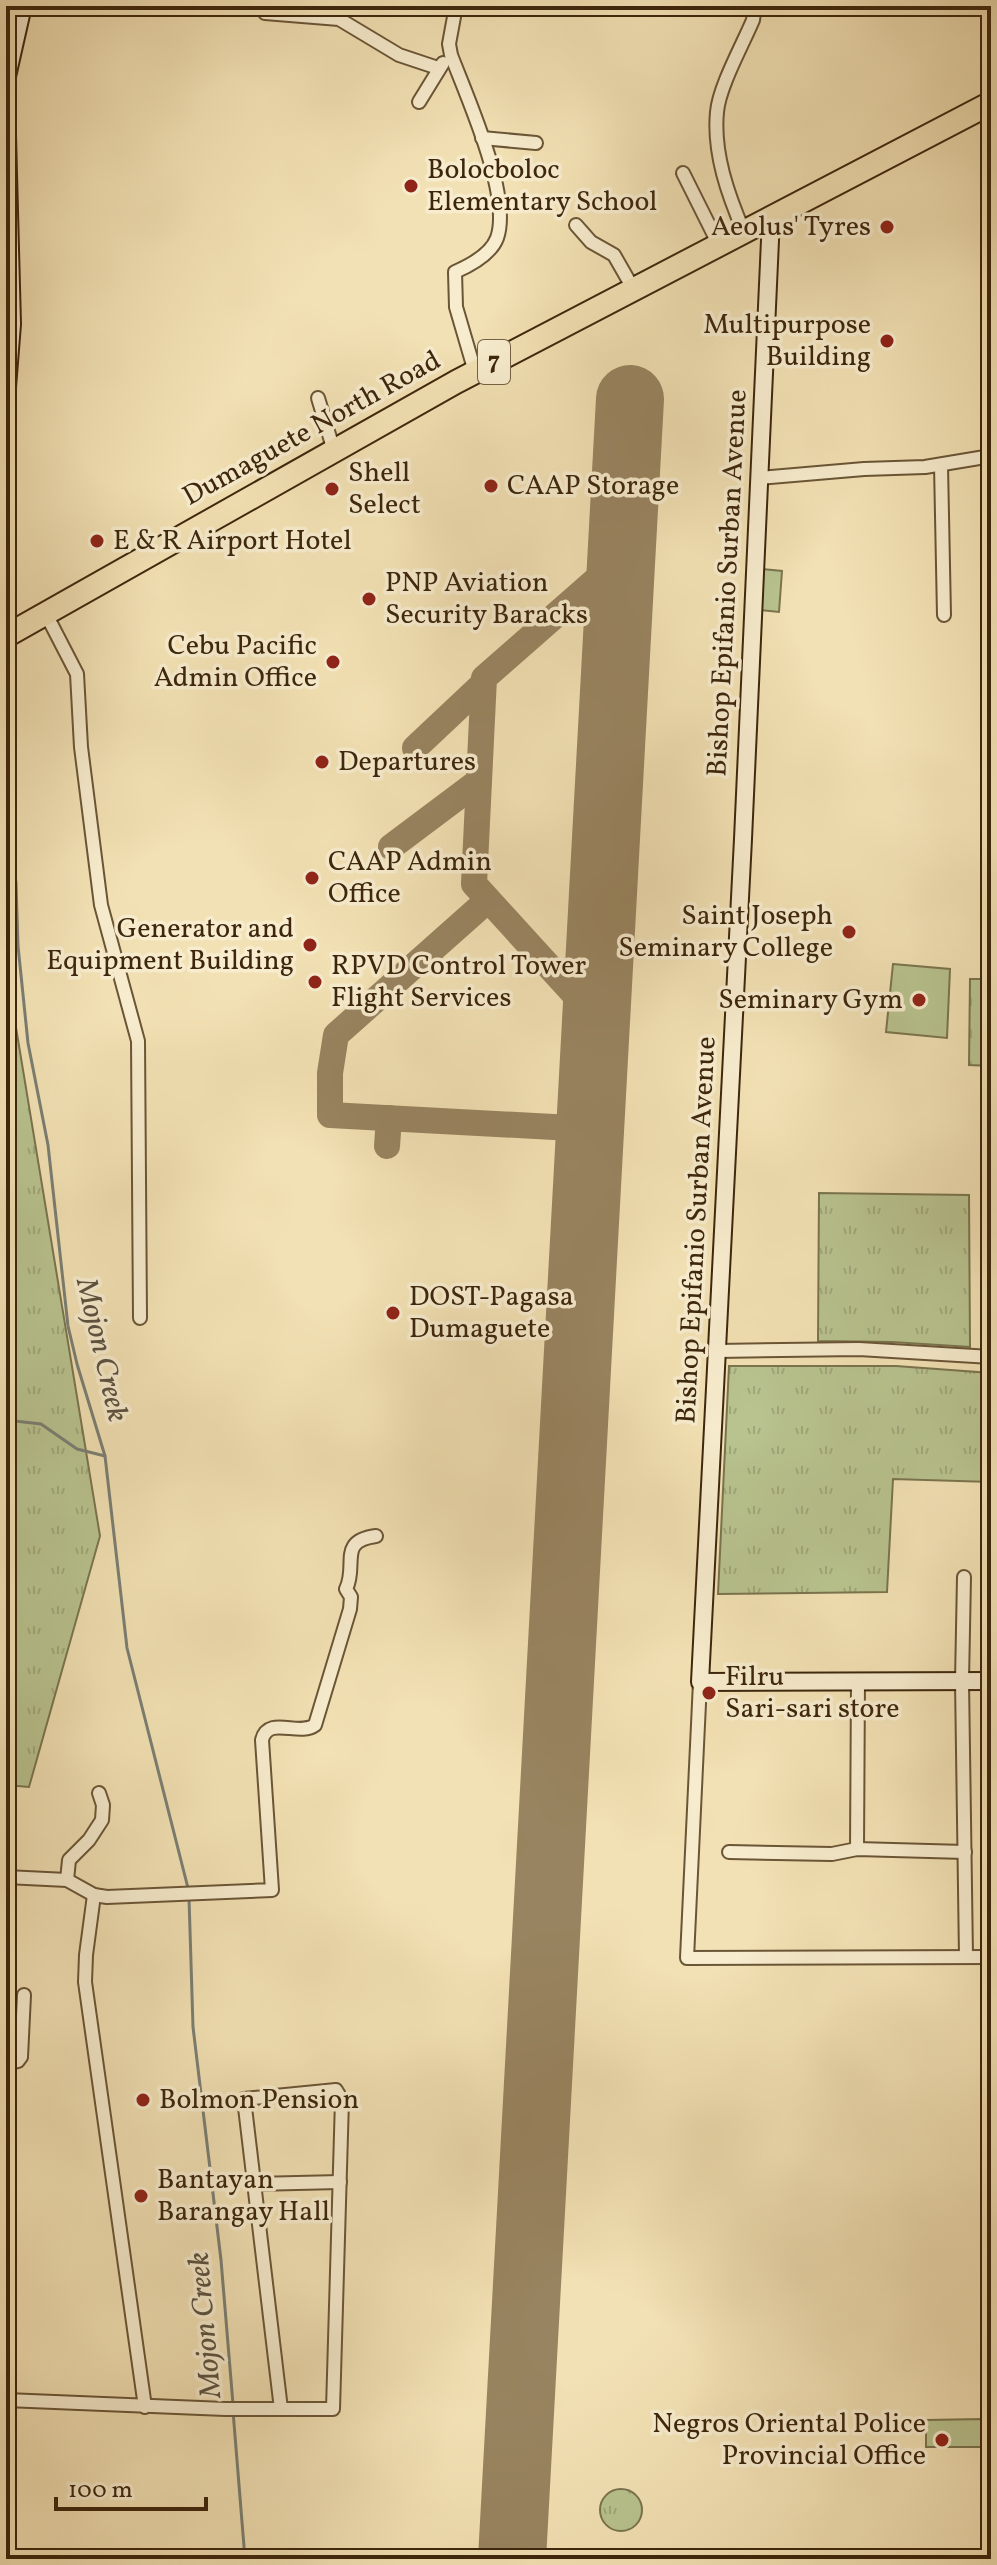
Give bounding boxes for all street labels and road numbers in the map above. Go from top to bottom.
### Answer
road number: 7 [478,340,510,384]
street label: Dumaguete North Road [176,342,448,516]
street label: Bishop Epifanio Surban Avenue [698,388,758,778]
street label: Bishop Epifanio Surban Avenue [667,1035,727,1425]

